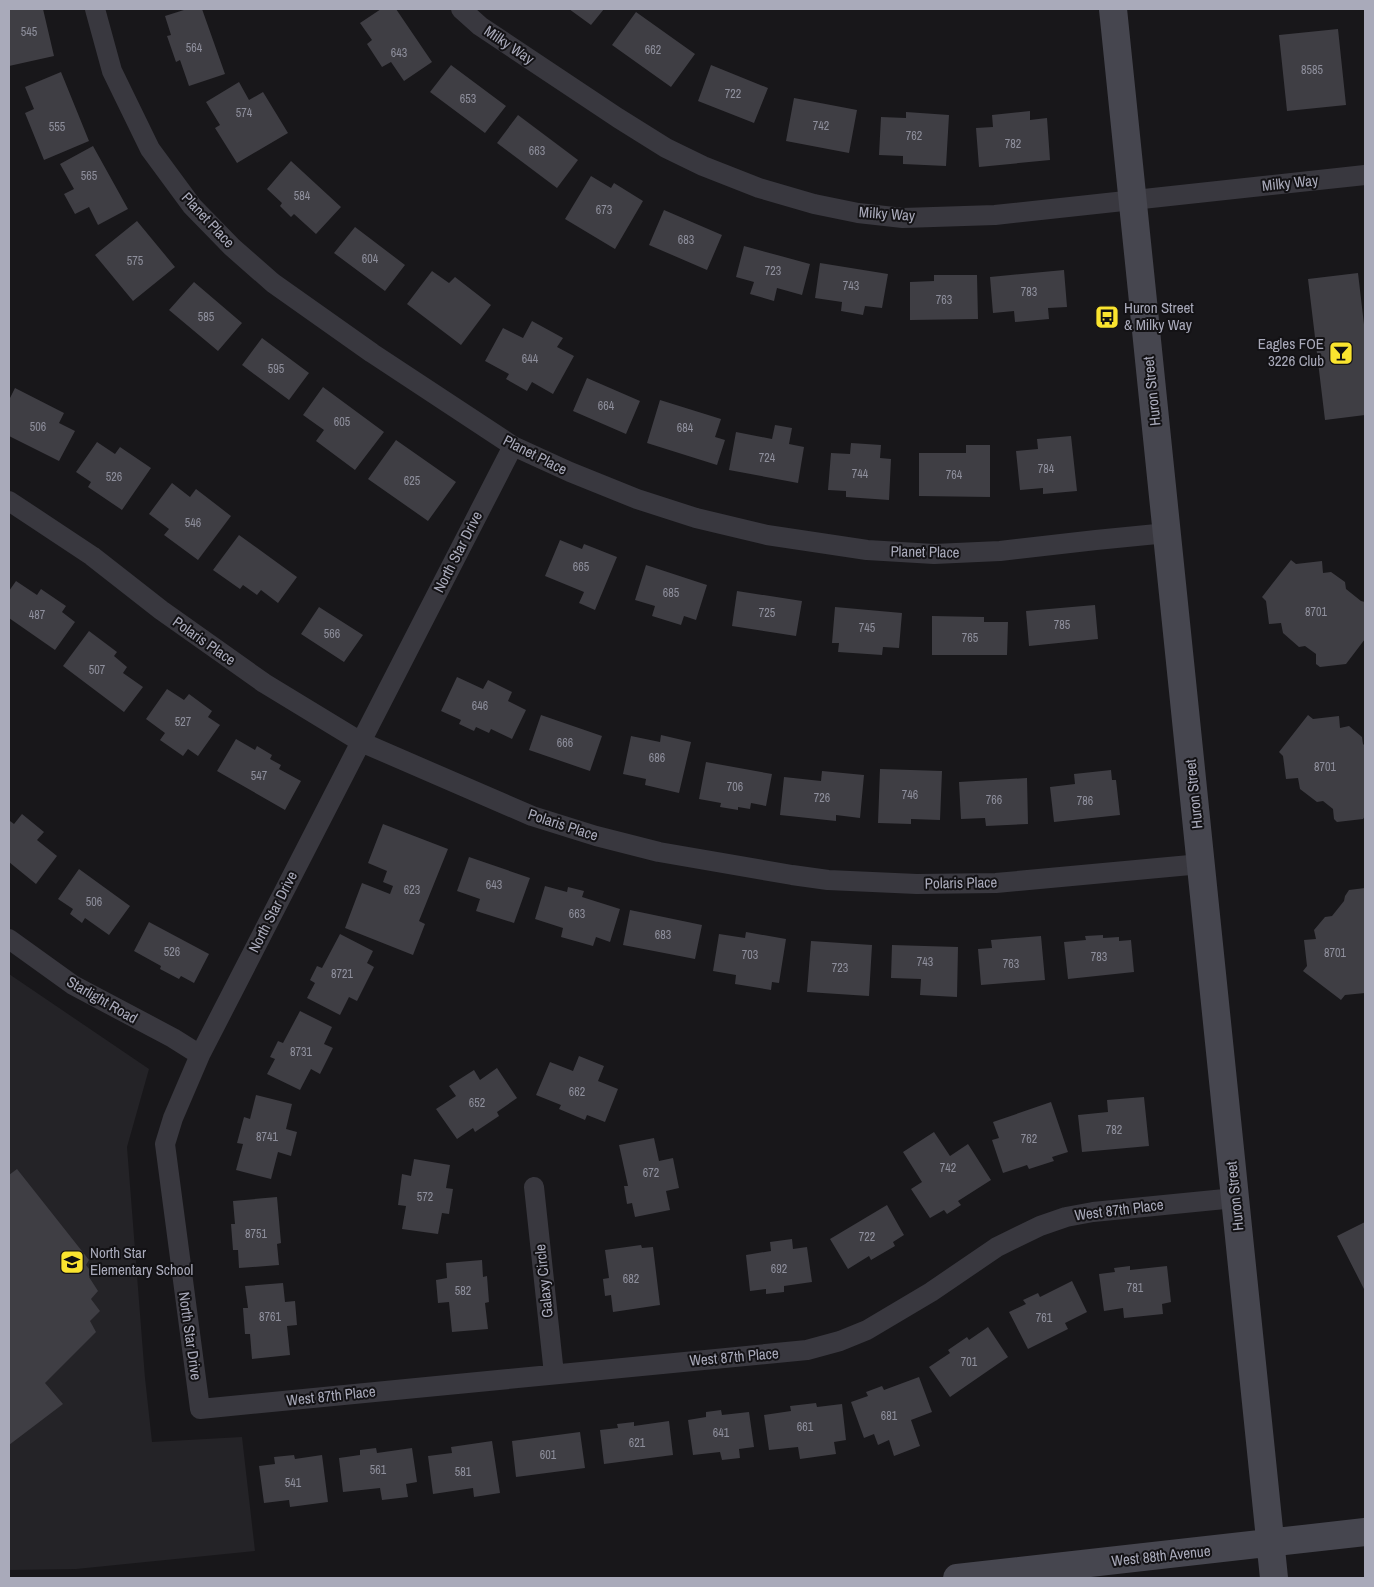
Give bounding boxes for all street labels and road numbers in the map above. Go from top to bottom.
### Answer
street label: Milky Way [480,20,539,69]
street label: Milky Way [1261,169,1320,196]
street label: Planet Place [177,187,240,252]
street label: Milky Way [858,201,917,226]
street label: Huron Street [1137,355,1166,427]
street label: Planet Place [500,430,571,480]
street label: North Star Drive [428,507,487,596]
street label: Planet Place [890,540,960,563]
street label: Polaris Place [169,611,240,670]
street label: Huron Street [1179,758,1208,830]
street label: Polaris Place [525,803,601,846]
street label: North Star Drive [243,867,302,956]
street label: Polaris Place [925,871,998,894]
street label: Starlight Road [63,971,142,1028]
street label: Huron Street [1220,1160,1249,1232]
street label: West 87th Place [1073,1194,1165,1225]
street label: Galaxy Circle [529,1243,558,1319]
street label: North Star Drive [174,1290,207,1382]
street label: West 87th Place [689,1342,780,1371]
street label: West 87th Place [285,1380,377,1411]
street label: West 88th Avenue [1110,1540,1212,1571]

